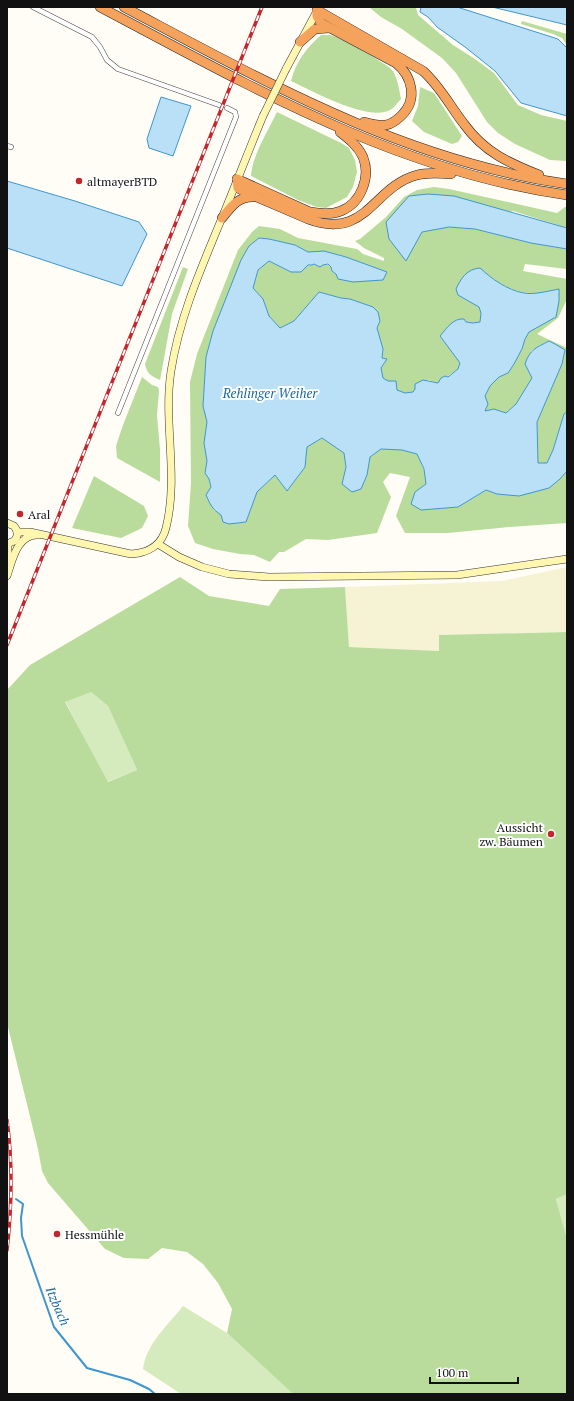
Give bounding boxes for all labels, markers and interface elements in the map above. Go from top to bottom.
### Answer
place label: altmayerBTD [87,174,157,189]
marker: altmayerBTD [74,176,84,186]
water label: Rehlinger Weiher [222,384,318,402]
place label: Aral [28,507,51,522]
marker: Aral [15,509,25,519]
place label: Aussicht zw. Bäumen [479,820,544,849]
marker: Aussicht zw. Bäumen [546,829,556,839]
place label: Hessmühle [65,1227,124,1242]
marker: Hessmühle [52,1229,62,1239]
water label: Itzbach [41,1283,74,1328]
scale bar [430,1359,518,1385]
text: 100 m [436,1365,469,1380]

